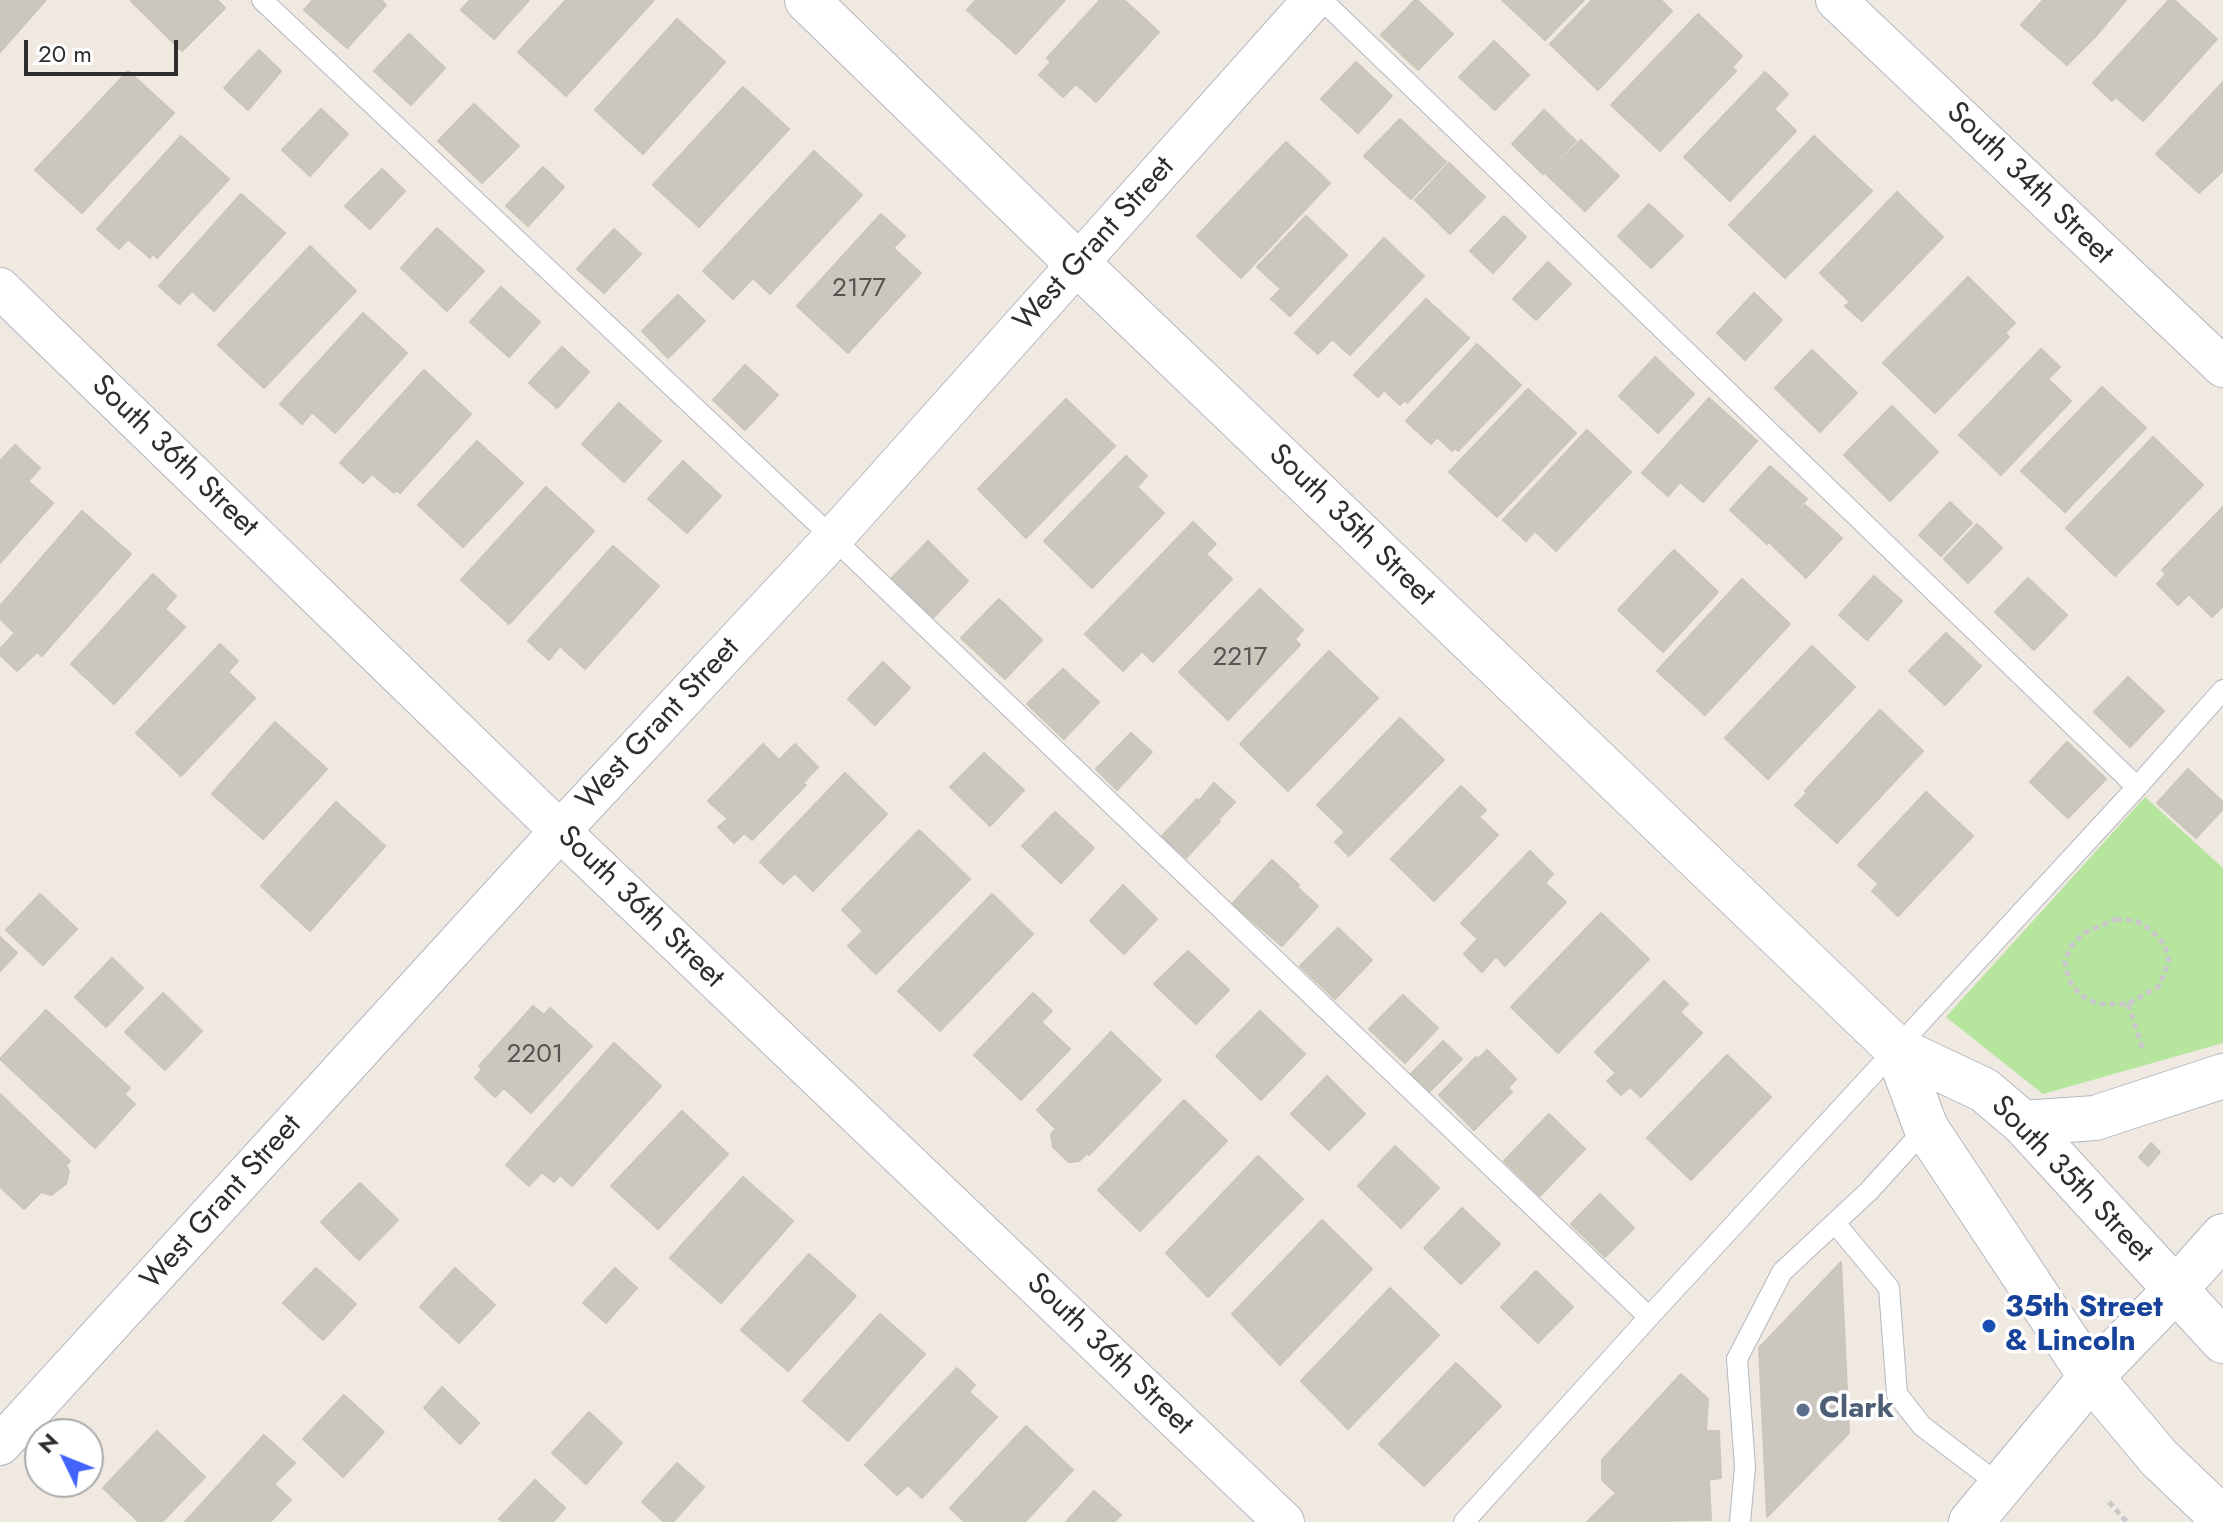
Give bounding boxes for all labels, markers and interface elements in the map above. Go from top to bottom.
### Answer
scale bar [28,24,182,74]
text: 20 m [38,36,92,71]
street label: South 34th Street [1938,95,2120,273]
street label: West Grant Street [1007,150,1183,340]
house number: 2177 [832,274,886,306]
street label: South 36th Street [83,368,265,546]
street label: South 35th Street [1260,438,1442,614]
street label: West Grant Street [570,631,748,819]
house number: 2217 [1213,643,1267,675]
street label: South 36th Street [549,819,731,997]
house number: 2201 [507,1040,563,1072]
street label: South 35th Street [1983,1089,2159,1271]
street label: West Grant Street [134,1108,310,1298]
street label: South 36th Street [1018,1266,1200,1444]
place label: 35th Street & Lincoln [2005,1291,2163,1362]
marker: 35th Street & Lincoln [1980,1317,1998,1335]
place label: Clark [1819,1392,1894,1428]
marker: Clark [1794,1401,1812,1419]
north arrow [24,1418,104,1498]
text: N [30,1426,66,1460]

